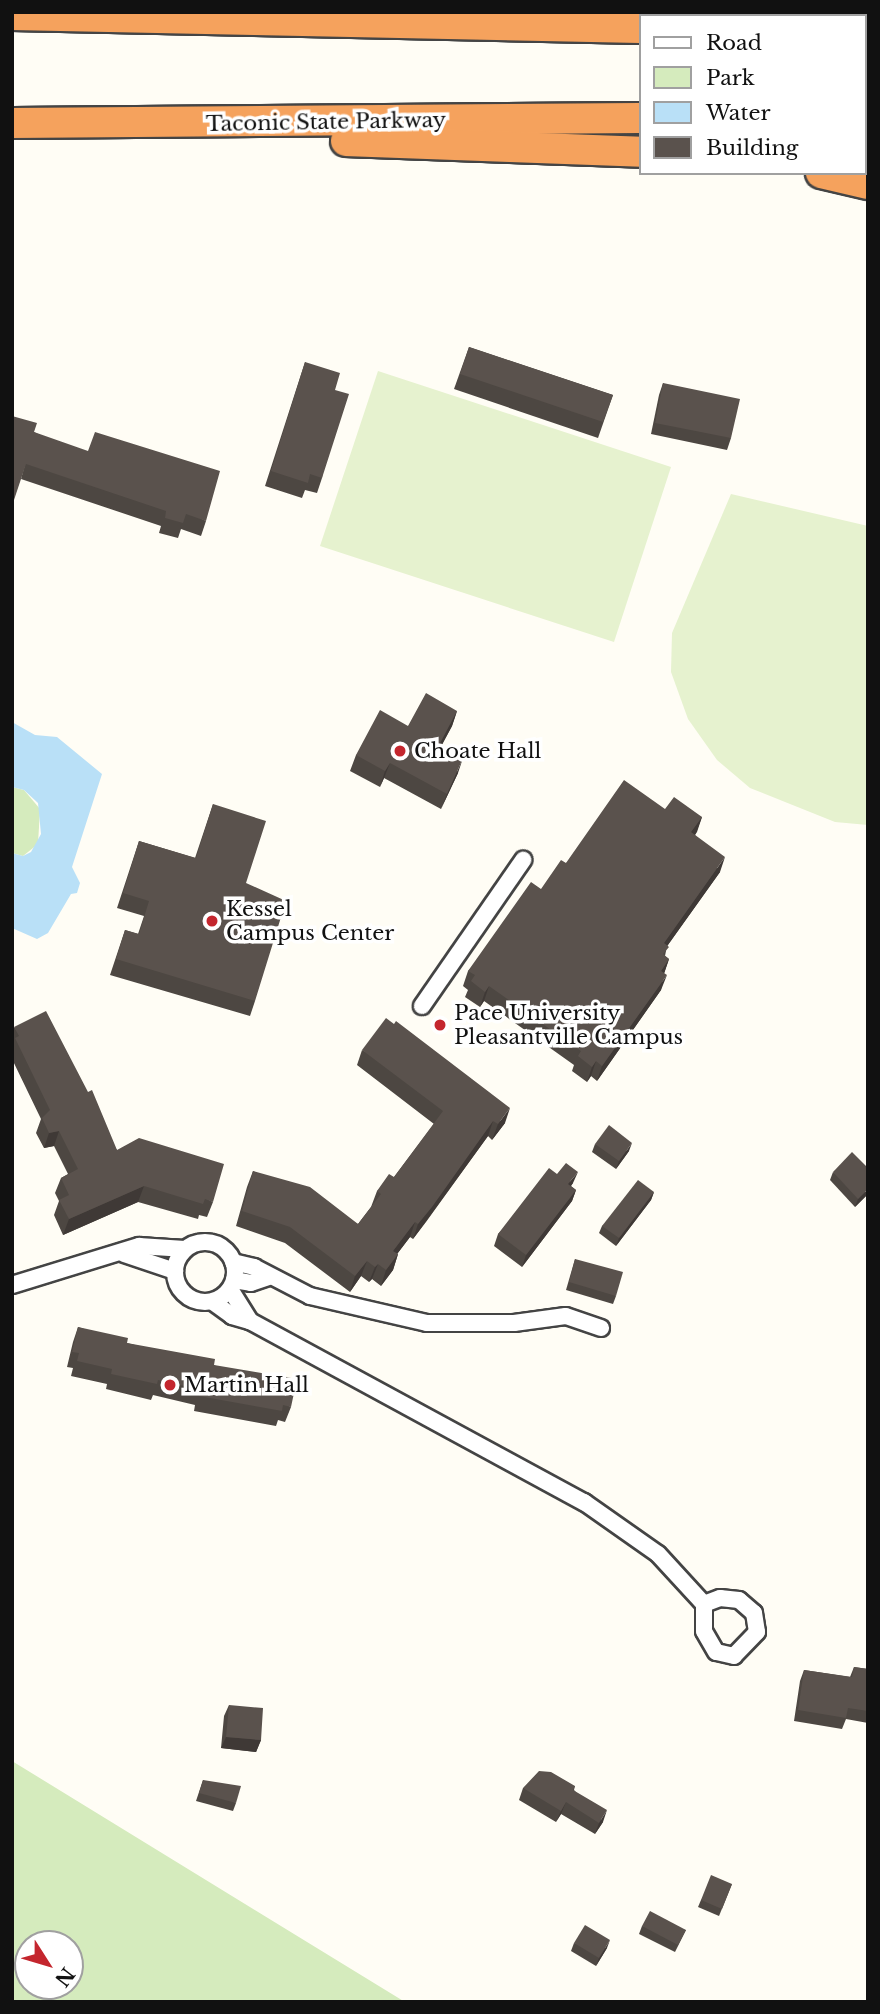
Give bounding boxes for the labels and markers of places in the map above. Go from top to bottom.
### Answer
place label: Choate Hall [414,738,541,764]
marker: Choate Hall [392,743,408,759]
place label: Kessel Campus Center [226,896,394,946]
marker: Kessel Campus Center [204,913,220,929]
place label: Pace University Pleasantville Campus [454,1000,683,1050]
marker: Pace University Pleasantville Campus [432,1017,448,1033]
place label: Martin Hall [184,1372,309,1398]
marker: Martin Hall [162,1377,178,1393]

